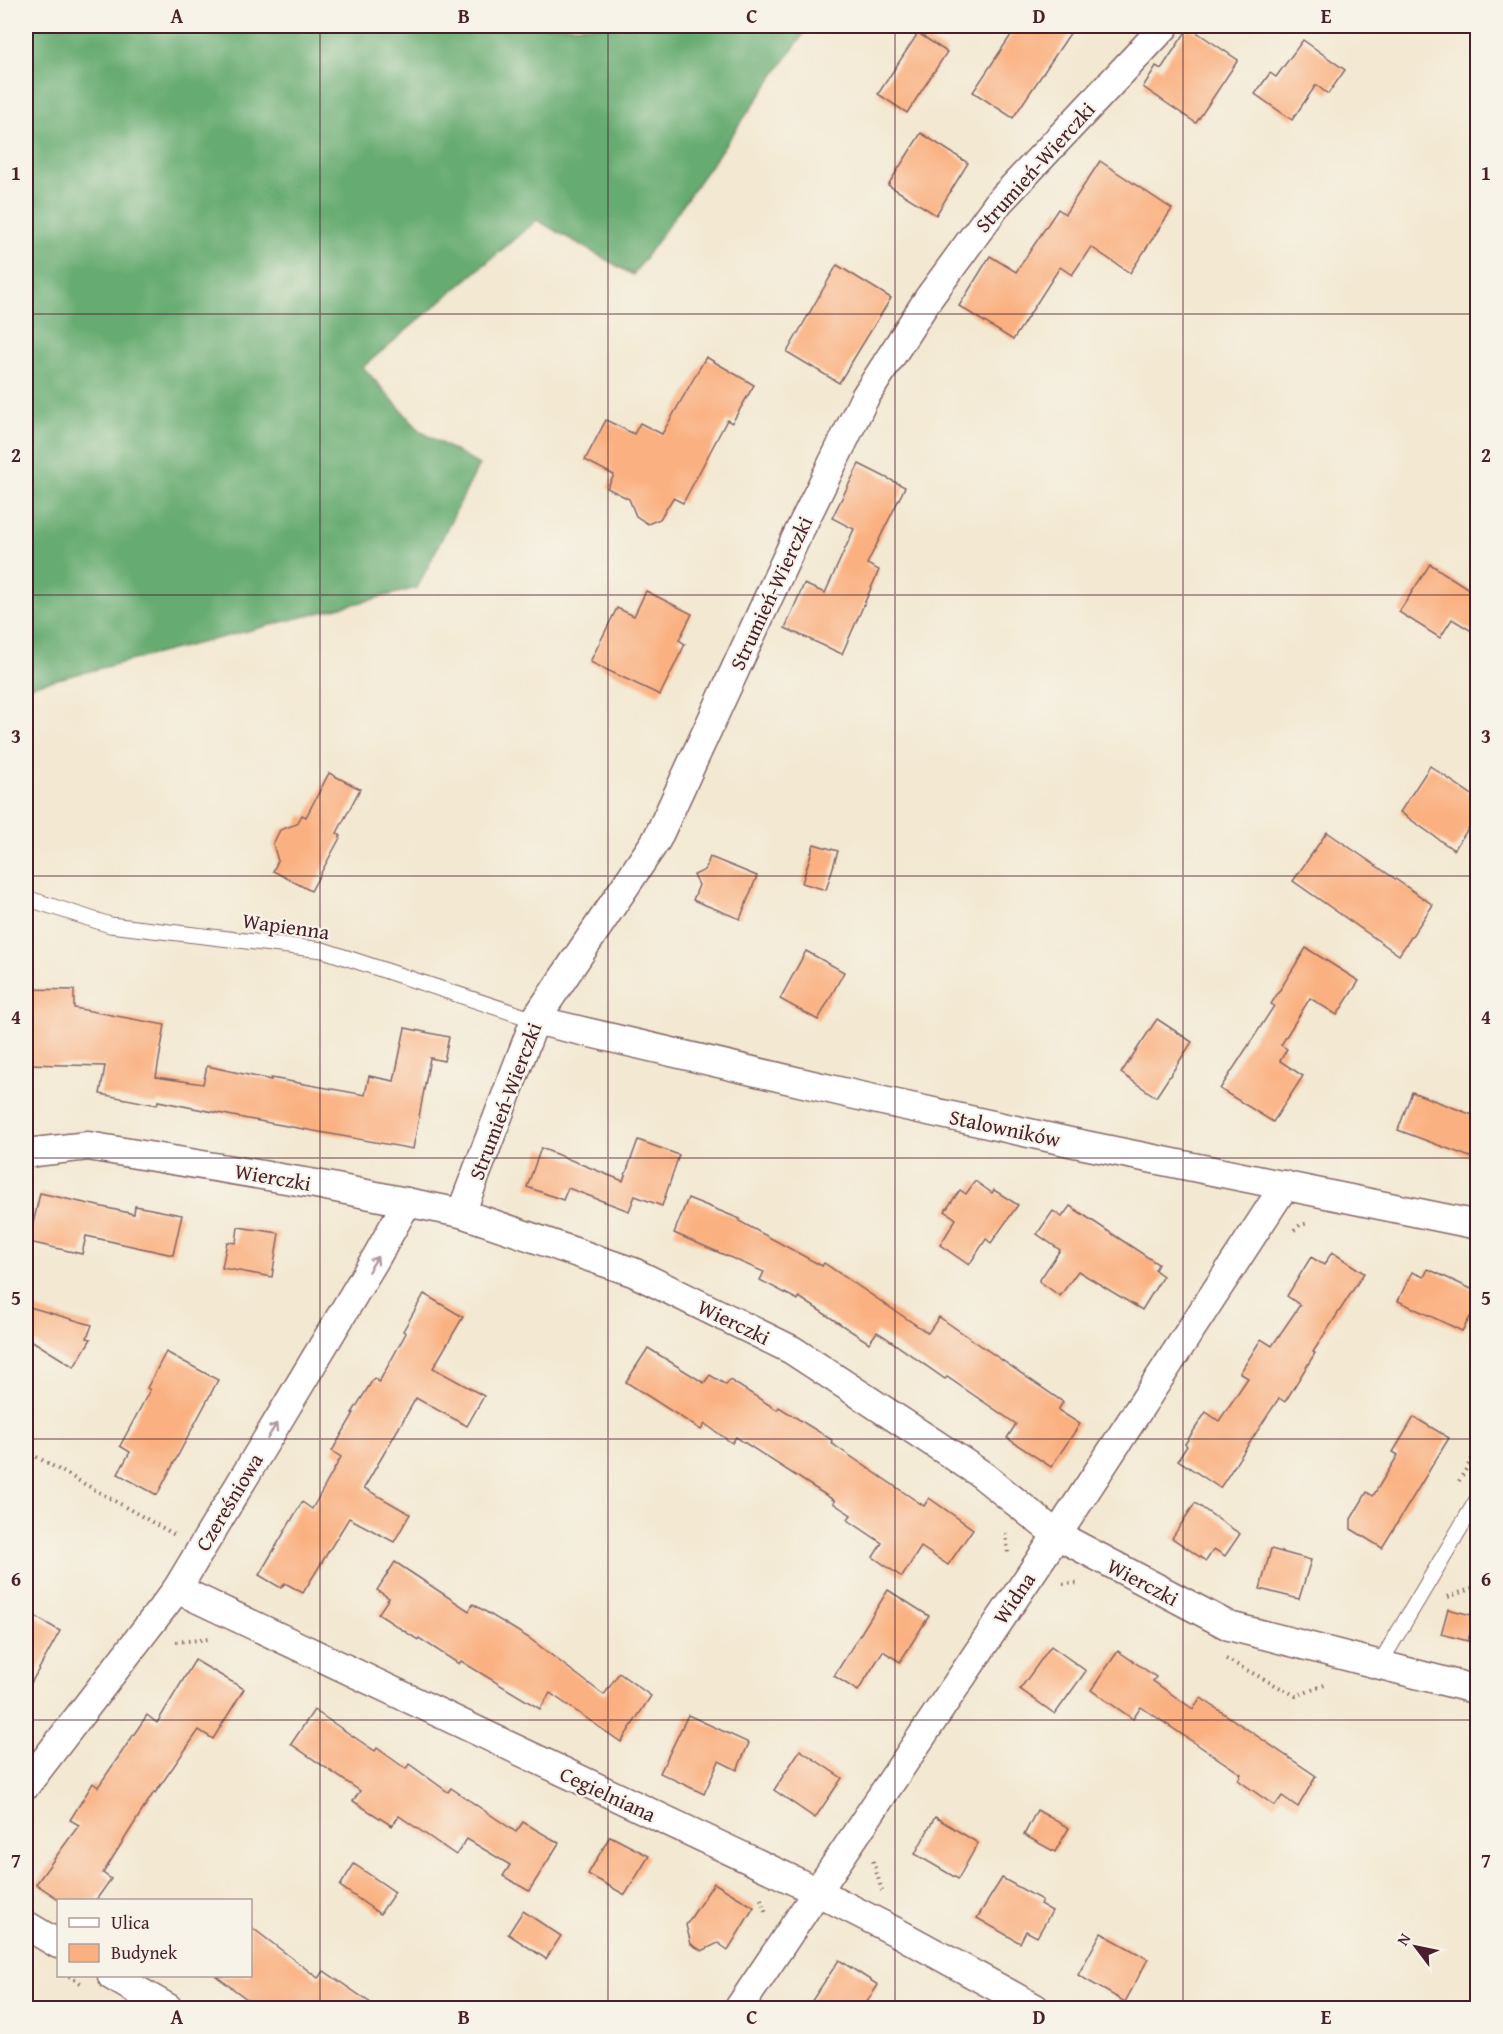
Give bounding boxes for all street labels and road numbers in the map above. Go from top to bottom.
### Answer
street label: Strumień-Wierczki [968,95,1102,239]
street label: Strumień-Wierczki [722,511,820,675]
street label: Wapienna [240,905,332,947]
street label: Strumień-Wierczki [461,1018,549,1184]
street label: Stalowników [947,1101,1063,1155]
street label: Wierczki [232,1155,314,1199]
street label: Wierczki [693,1291,775,1353]
street label: Czereśniowa [187,1447,271,1557]
street label: Wierczki [1102,1550,1184,1614]
street label: Widna [985,1566,1043,1630]
street label: Cegielniana [555,1758,661,1830]

